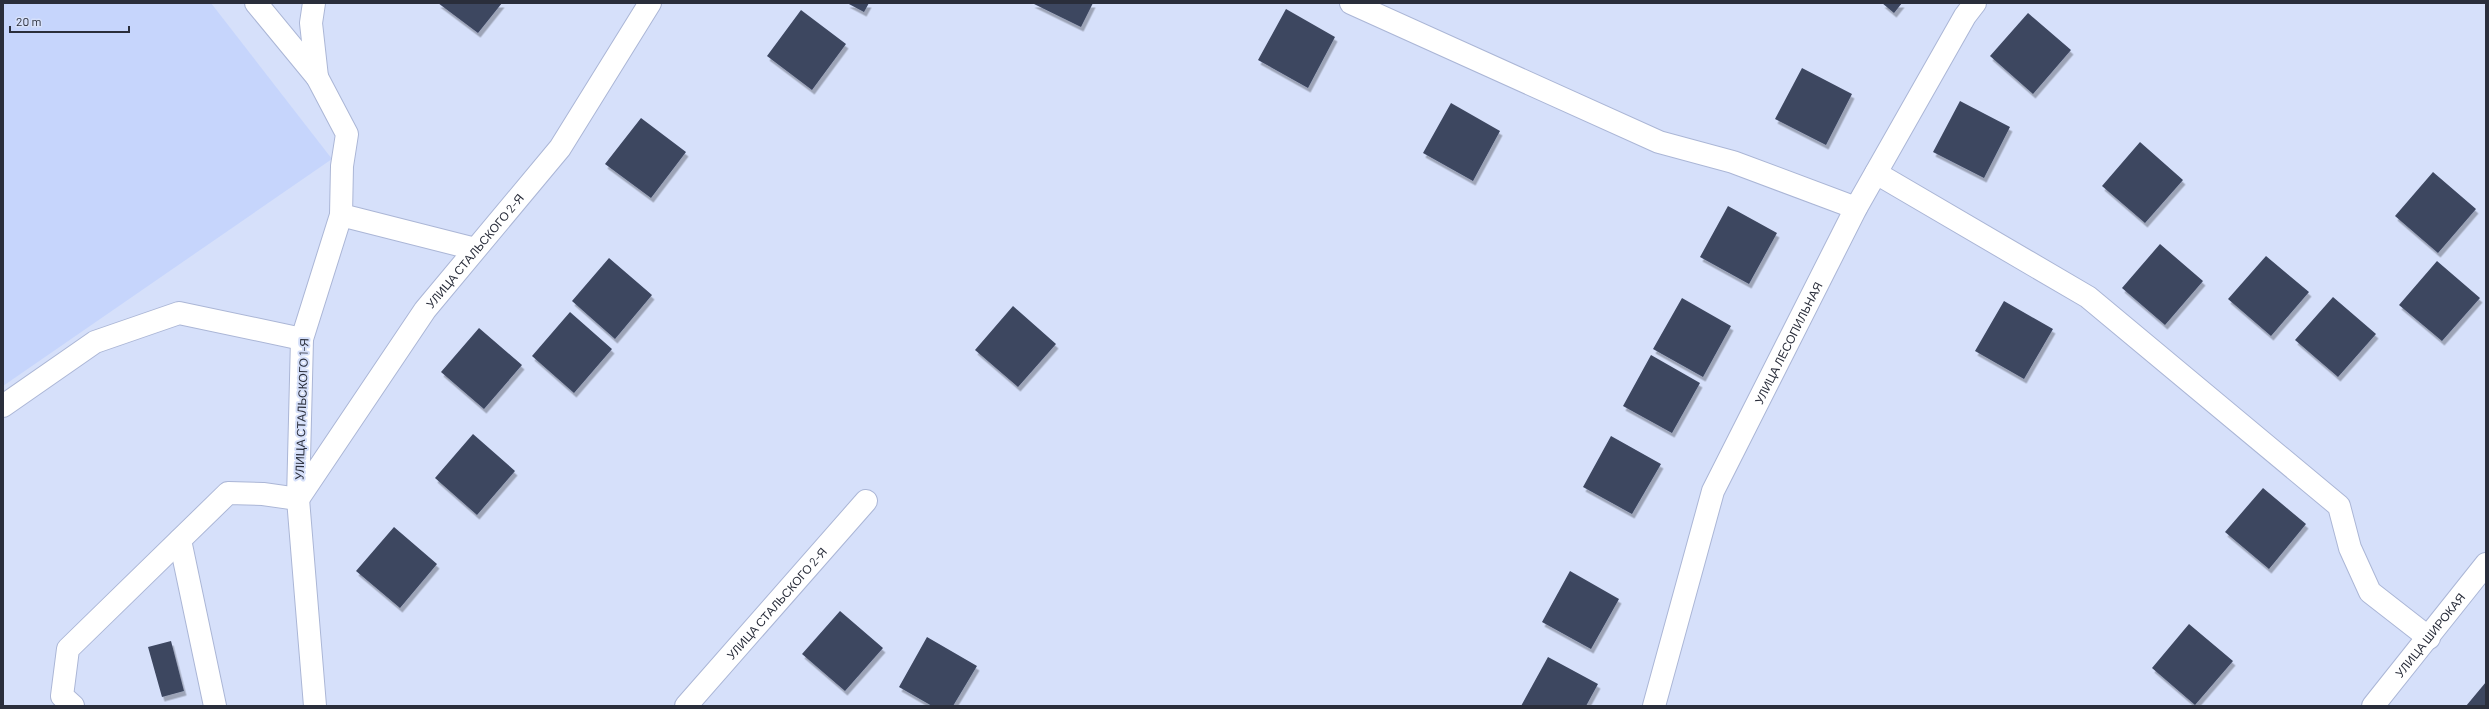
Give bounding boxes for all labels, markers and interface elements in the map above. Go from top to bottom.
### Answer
scale bar [10,8,129,34]
text: 20 m [16,14,42,28]
street label: УЛИЦА СТАЛЬСКОГО 2-Я [423,191,526,311]
street label: УЛИЦА ЛЕСОПИЛЬНАЯ [1751,279,1825,406]
street label: УЛИЦА СТАЛЬСКОГО 1-Я [292,338,311,480]
street label: УЛИЦА СТАЛЬСКОГО 2-Я [724,544,829,662]
street label: УЛИЦА ШИРОКАЯ [2392,590,2467,680]

